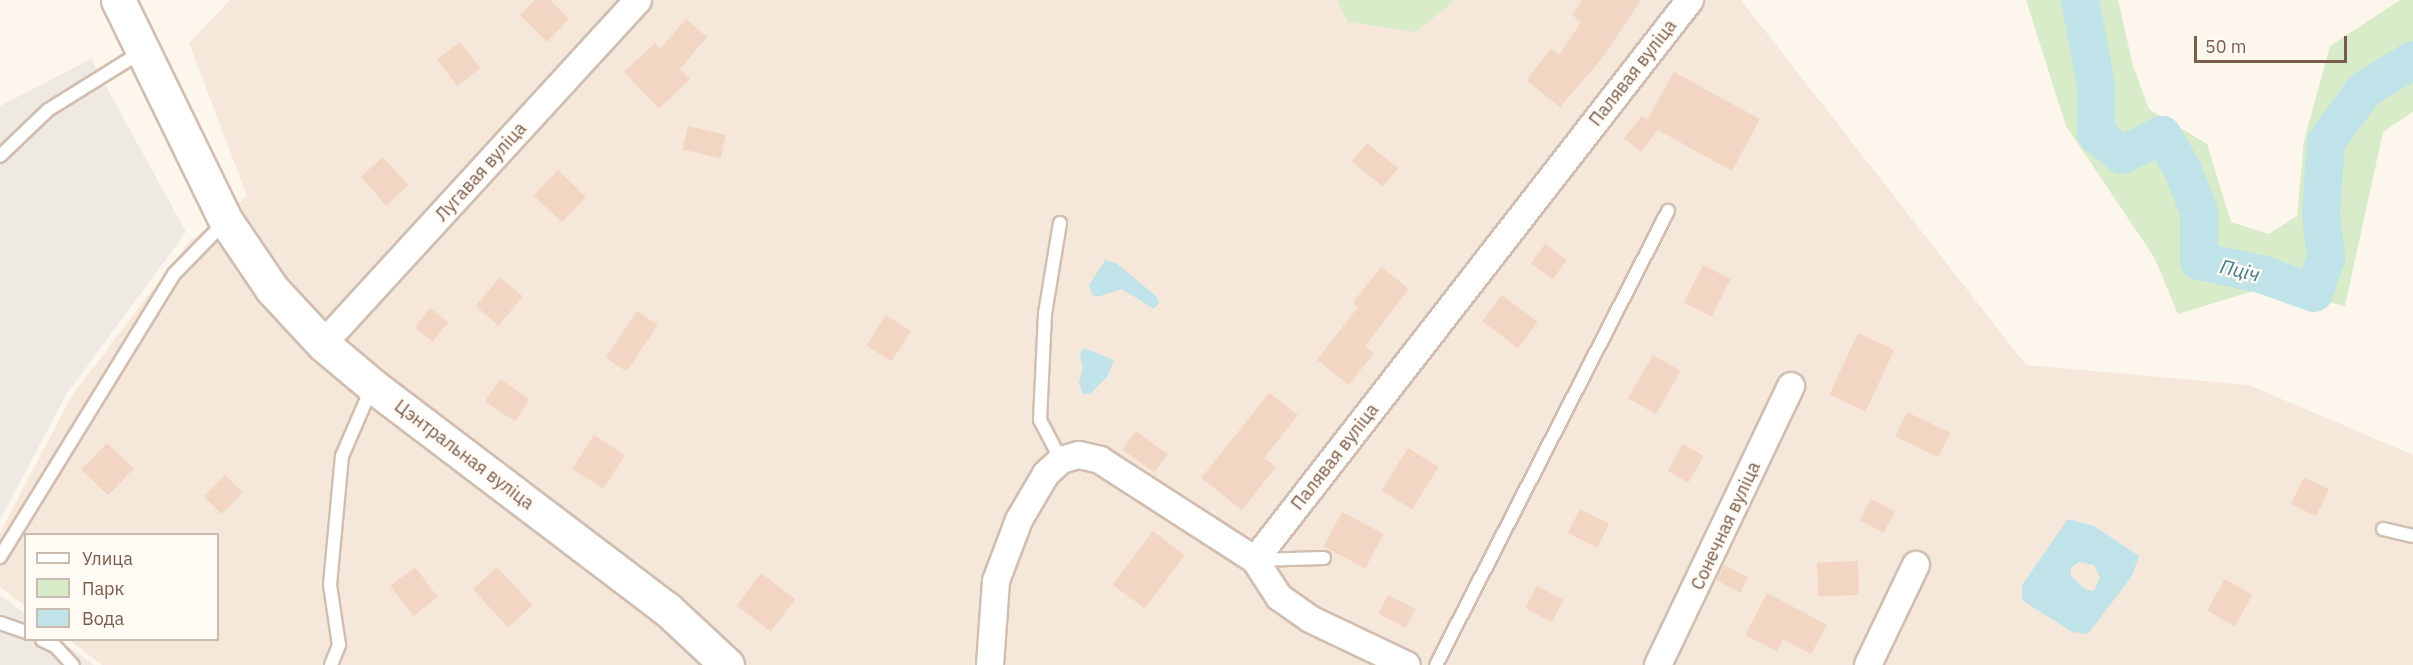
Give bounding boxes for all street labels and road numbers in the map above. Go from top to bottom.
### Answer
street label: Палявая вуліца [1585,15,1681,131]
street label: Лугавая вуліца [431,118,531,226]
street label: Цэнтральная вуліца [390,396,538,514]
street label: Палявая вуліца [1287,399,1383,515]
street label: Сонечная вуліца [1687,458,1765,594]

